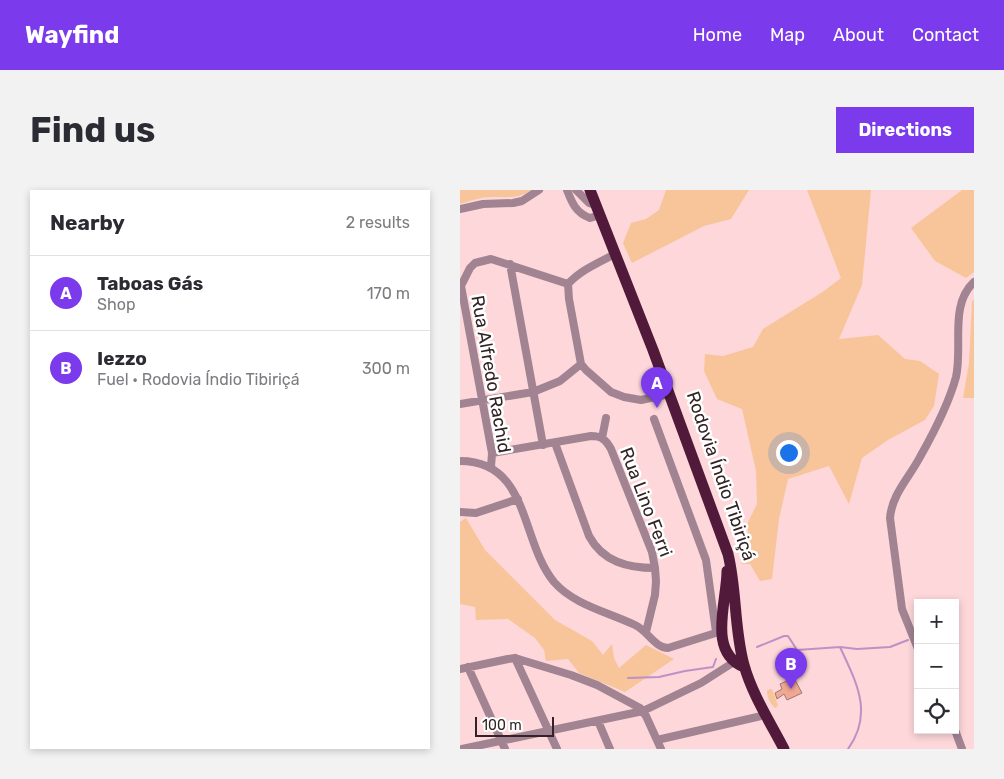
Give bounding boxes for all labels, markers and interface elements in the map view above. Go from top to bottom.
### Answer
text: Wayfind [25,21,119,49]
text: Home [693,24,742,46]
text: Map [770,24,805,46]
text: About [833,24,884,46]
text: Contact [912,24,979,46]
button: Directions [836,107,974,153]
text: Find us [30,109,155,151]
text: Nearby [50,210,125,235]
text: 2 results [346,213,410,232]
text: Taboas Gás [97,272,203,295]
text: A [60,284,72,303]
text: 170 m [367,284,410,303]
street label: Rua Alfredo Rachid [466,293,516,455]
text: Shop [97,295,135,314]
text: Iezzo [97,347,147,370]
text: B [60,359,72,378]
text: 300 m [362,359,410,378]
pin: A [641,367,673,408]
text: Fuel · Rodovia Índio Tibiriçá [97,370,300,389]
street label: Rodovia Índio Tibiriçá [682,389,760,563]
your location [776,440,802,466]
street label: Rua Lino Ferri [615,444,677,560]
map controls [914,599,959,734]
button: + [914,599,959,644]
button: − [914,644,959,689]
pin: B [775,648,807,689]
button: locate [914,689,959,734]
scale bar [475,714,554,737]
text: 100 m [482,717,522,734]

